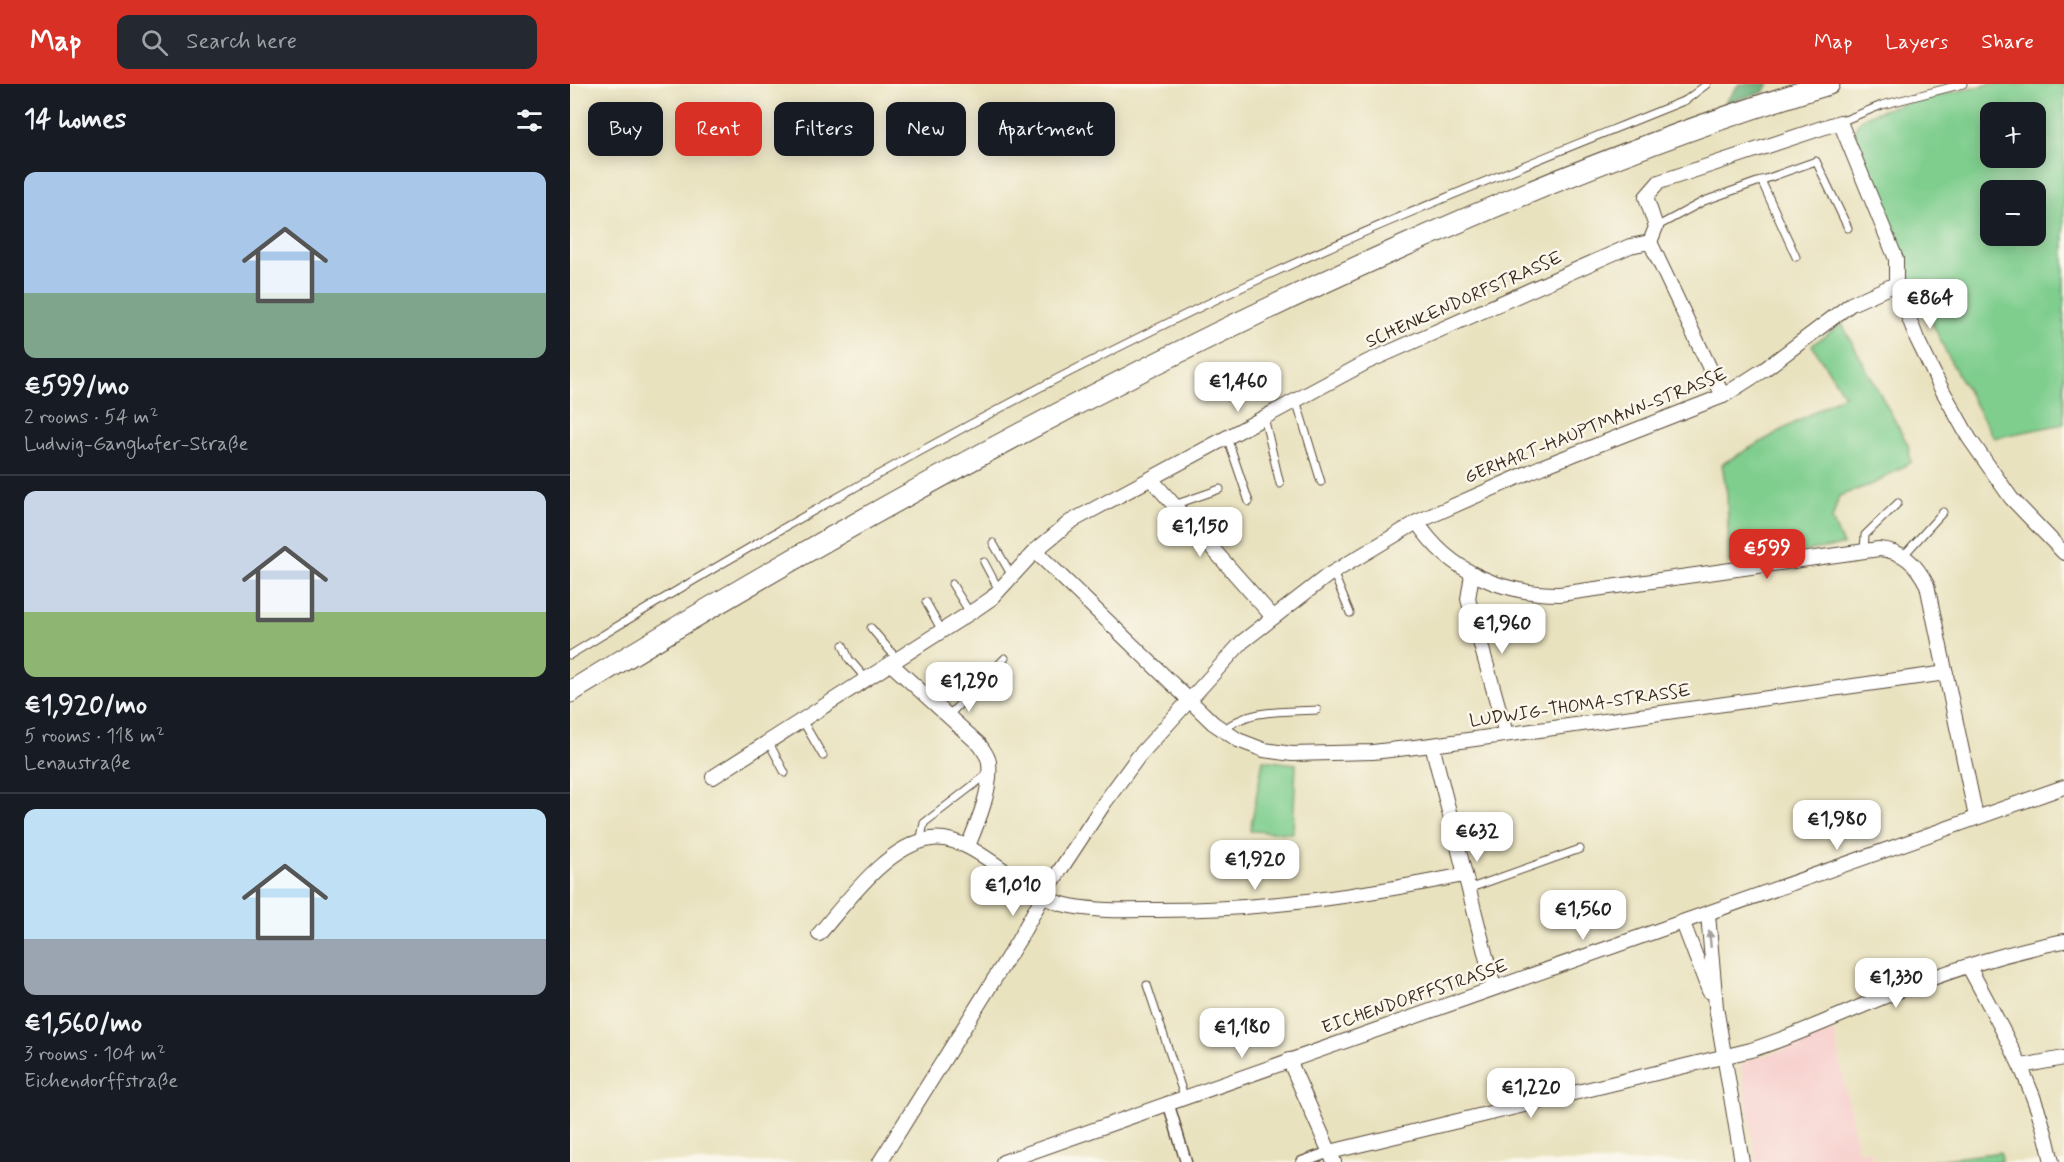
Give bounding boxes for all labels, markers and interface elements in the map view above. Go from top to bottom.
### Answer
search box [117,15,537,69]
text: Map [30,24,81,61]
icon: search [138,26,171,59]
text: Search here [186,28,297,56]
text: Map [1814,28,1852,56]
text: Layers [1885,28,1948,56]
text: Share [1981,28,2034,56]
chip: Buy [588,102,663,156]
chip: Rent [675,102,762,156]
chip: Filters [774,102,874,156]
chip: New [886,102,966,156]
chip: Apartment [978,102,1115,156]
map controls [1980,102,2046,246]
button: + [1980,102,2046,168]
text: 14 homes [24,103,126,137]
icon: filters [513,104,546,137]
button: − [1980,180,2046,246]
icon: home [231,211,339,319]
street label: SCHENKENDORFSTRASSE [1362,246,1566,354]
pin: €864 [1894,279,1966,330]
text: €864 [1906,285,1954,312]
pin: €1,460 [1189,362,1287,413]
street label: GERHART-HAUPTMANN-STRASSE [1461,362,1731,490]
text: €1,460 [1208,368,1268,395]
text: €599/mo [24,370,129,404]
text: 2 rooms · 54 m² [24,404,158,431]
text: Ludwig-Ganghofer-Straße [24,431,248,458]
pin: €1,150 [1151,507,1249,558]
text: €1,150 [1171,513,1229,540]
pin: €599 [1731,529,1803,580]
icon: home [231,530,339,638]
text: €599 [1743,535,1791,562]
pin: €1,960 [1453,604,1551,655]
text: €1,960 [1473,610,1531,637]
pin: €1,290 [920,662,1018,713]
text: €1,290 [940,668,998,695]
street label: LUDWIG-THOMA-STRASSE [1468,679,1692,733]
text: €1,920/mo [24,689,147,723]
text: 5 rooms · 118 m² [24,723,165,750]
text: Lenaustraße [24,750,131,777]
pin: €1,980 [1788,800,1886,851]
text: €1,980 [1807,806,1867,833]
pin: €632 [1441,812,1513,863]
text: €632 [1455,818,1499,845]
pin: €1,920 [1206,840,1304,891]
text: €1,920 [1224,846,1286,873]
icon: home [231,848,339,956]
pin: €1,010 [964,866,1062,917]
text: €1,010 [985,872,1041,899]
pin: €1,560 [1534,890,1632,941]
text: €1,560 [1554,896,1612,923]
one-way arrow [1705,930,1715,949]
street label: EICHENDORFFSTRASSE [1319,954,1511,1040]
pin: €1,330 [1847,958,1945,1009]
text: €1,330 [1869,964,1923,991]
text: €1,560/mo [24,1007,142,1041]
pin: €1,180 [1193,1008,1291,1059]
text: €1,180 [1214,1014,1270,1041]
text: 3 rooms · 104 m² [24,1041,166,1068]
text: Eichendorffstraße [24,1068,178,1095]
pin: €1,220 [1482,1068,1580,1119]
text: €1,220 [1501,1074,1561,1101]

